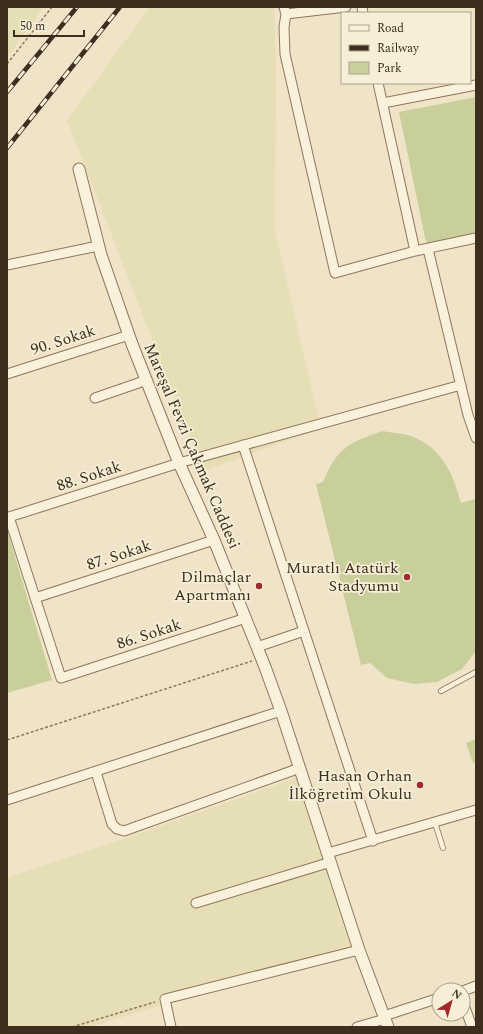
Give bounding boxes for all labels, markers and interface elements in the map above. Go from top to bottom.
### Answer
scale bar [14,12,84,38]
legend [341,12,471,84]
text: 50 m [20,17,45,36]
text: Road [377,19,404,38]
text: Railway [377,39,420,58]
text: Park [377,59,402,78]
street label: 90. Sokak [28,318,99,362]
street label: Mareşal Fevzi Çakmak Caddesi [138,339,246,553]
street label: 88. Sokak [54,454,125,498]
street label: 87. Sokak [84,533,155,577]
place label: Muratlı Atatürk Stadyumu [286,556,399,598]
place label: Dilmaçlar Apartmanı [174,565,251,607]
marker: Muratlı Atatürk Stadyumu [402,572,412,582]
marker: Dilmaçlar Apartmanı [254,581,264,591]
street label: 86. Sokak [114,612,185,656]
place label: Hasan Orhan İlköğretim Okulu [288,764,412,806]
marker: Hasan Orhan İlköğretim Okulu [415,780,425,790]
north arrow [431,982,471,1022]
text: N [448,985,465,1004]

